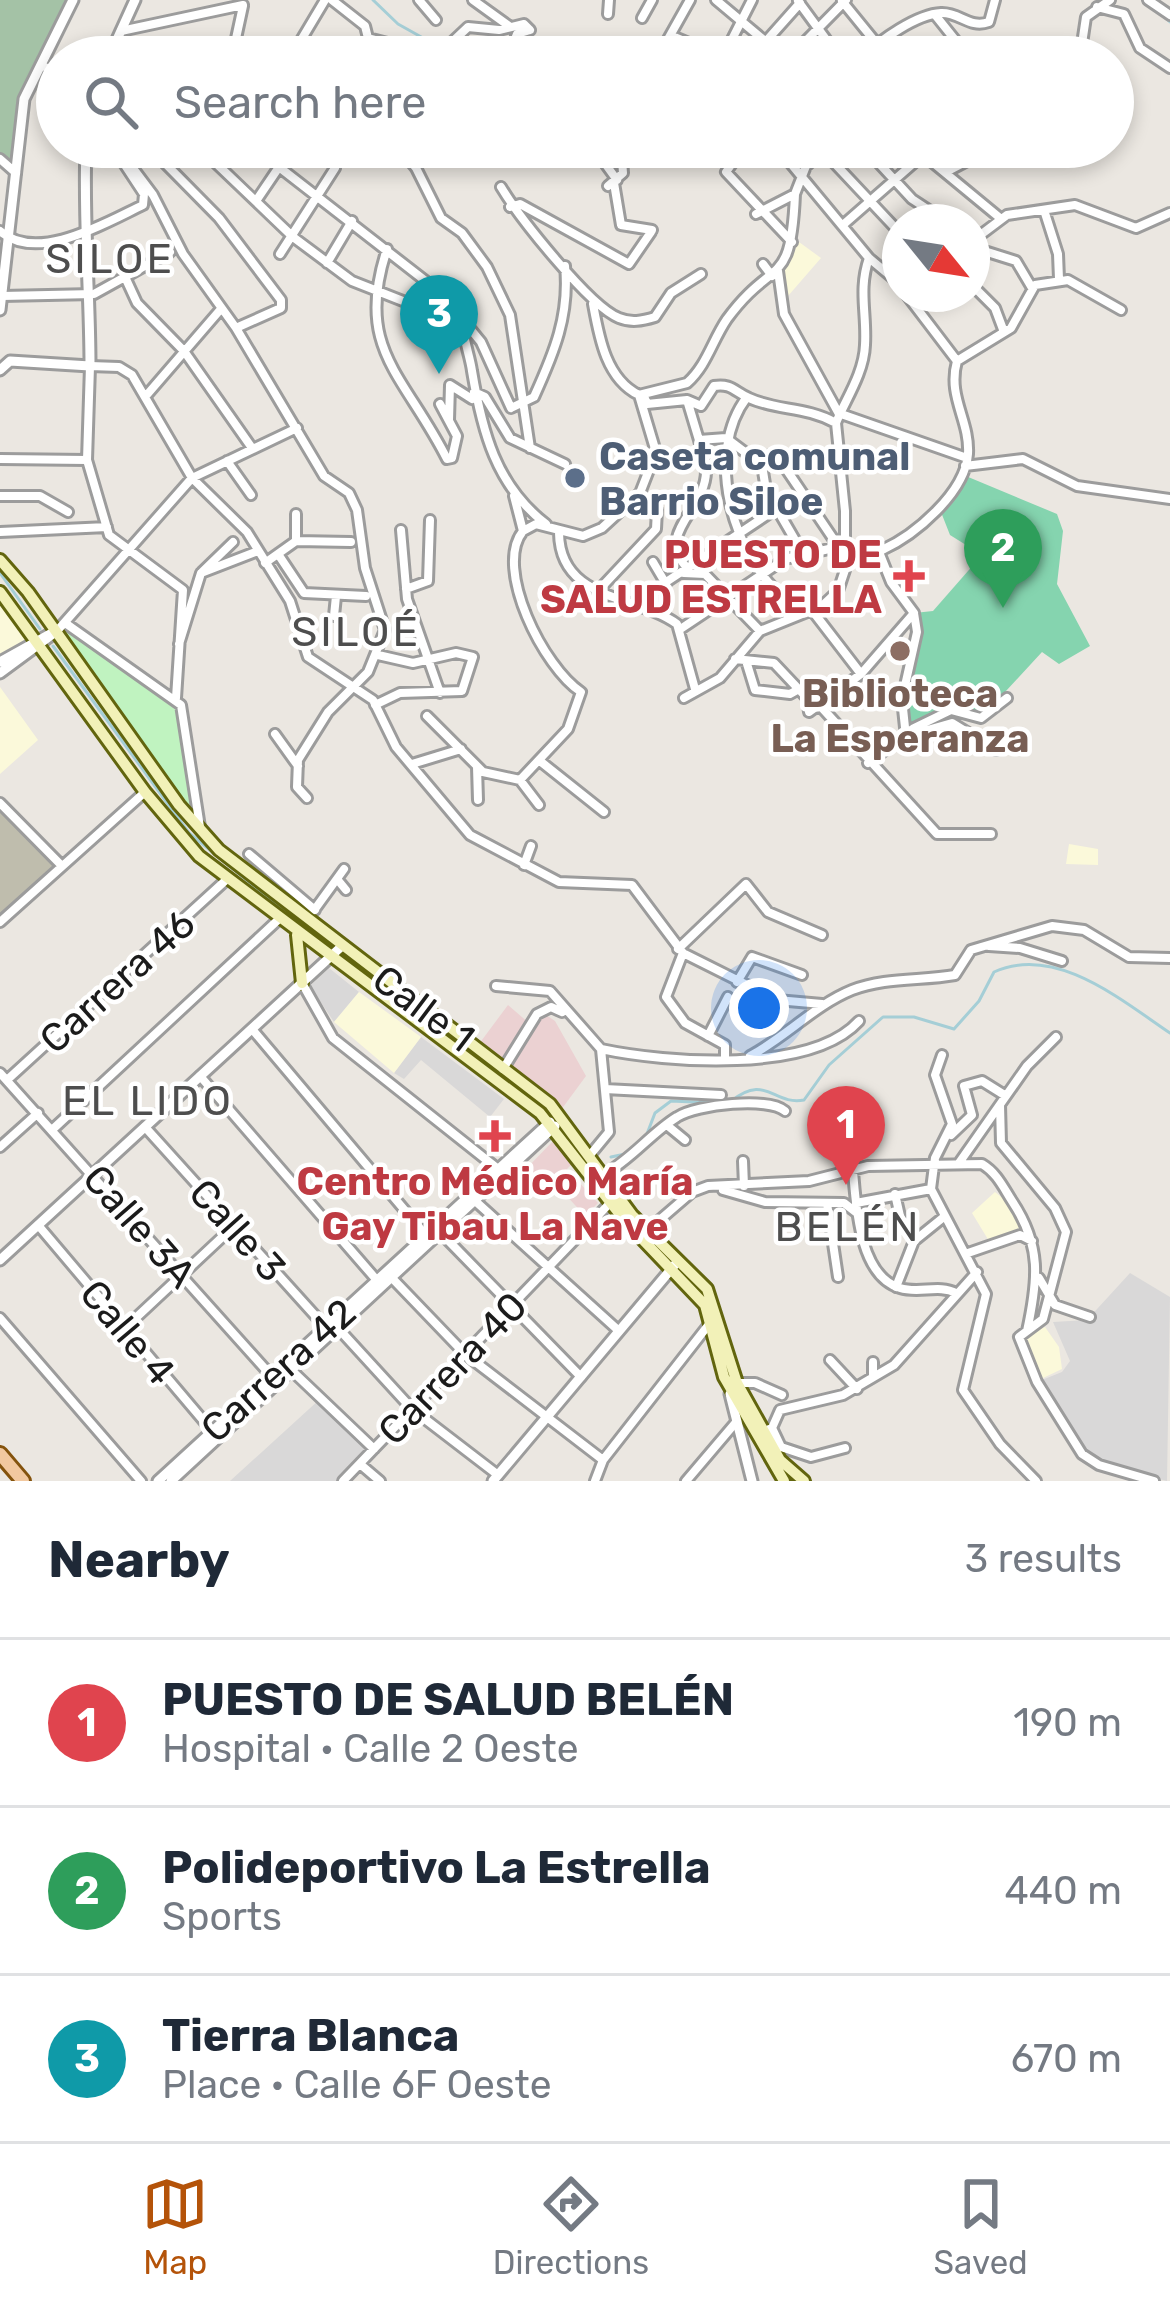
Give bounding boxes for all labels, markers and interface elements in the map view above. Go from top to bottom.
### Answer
search box [36,36,1134,168]
icon: search [78,69,144,135]
text: Search here [174,76,426,129]
north arrow [882,204,990,312]
district label: SILOE [45,234,175,284]
pin: 3 [400,275,478,374]
place label: Caseta comunal Barrio Siloe [599,434,910,525]
marker: Caseta comunal Barrio Siloe [562,465,588,491]
pin: 2 [964,509,1042,608]
place label: PUESTO DE SALUD ESTRELLA [540,532,882,623]
marker: PUESTO DE SALUD ESTRELLA [893,560,925,592]
district label: SILOÉ [291,607,421,657]
marker: Biblioteca La Esperanza [887,638,913,664]
place label: Biblioteca La Esperanza [771,671,1029,762]
street label: Carrera 46 [31,900,204,1063]
street label: Calle 1 [364,956,483,1062]
your location [729,978,789,1038]
district label: EL LIDO [62,1076,234,1126]
pin: 1 [807,1086,885,1185]
marker: Centro Médico María Gay Tibau La Nave [479,1120,511,1152]
street label: Calle 3A [74,1156,205,1297]
place label: Centro Médico María Gay Tibau La Nave [297,1159,693,1250]
street label: Calle 3 [180,1170,295,1291]
district label: BELÉN [775,1202,921,1252]
street label: Calle 4 [70,1271,184,1394]
street label: Carrera 40 [369,1283,536,1454]
street label: Carrera 42 [192,1290,365,1452]
text: Nearby [48,1529,230,1590]
text: 3 results [965,1536,1122,1582]
text: PUESTO DE SALUD BELÉN [162,1673,734,1726]
text: 1 [77,1700,97,1746]
text: 190 m [1013,1700,1122,1746]
text: Hospital · Calle 2 Oeste [162,1726,579,1772]
text: Polideportivo La Estrella [162,1841,710,1894]
text: 2 [74,1868,100,1914]
text: 440 m [1005,1868,1122,1914]
text: Sports [162,1894,282,1940]
text: Tierra Blanca [162,2009,459,2062]
text: 3 [74,2036,100,2082]
text: 670 m [1011,2036,1122,2082]
text: Place · Calle 6F Oeste [162,2062,552,2108]
tab: Map [142,2171,208,2282]
tab: Directions [493,2171,649,2282]
tab: Saved [934,2171,1028,2282]

